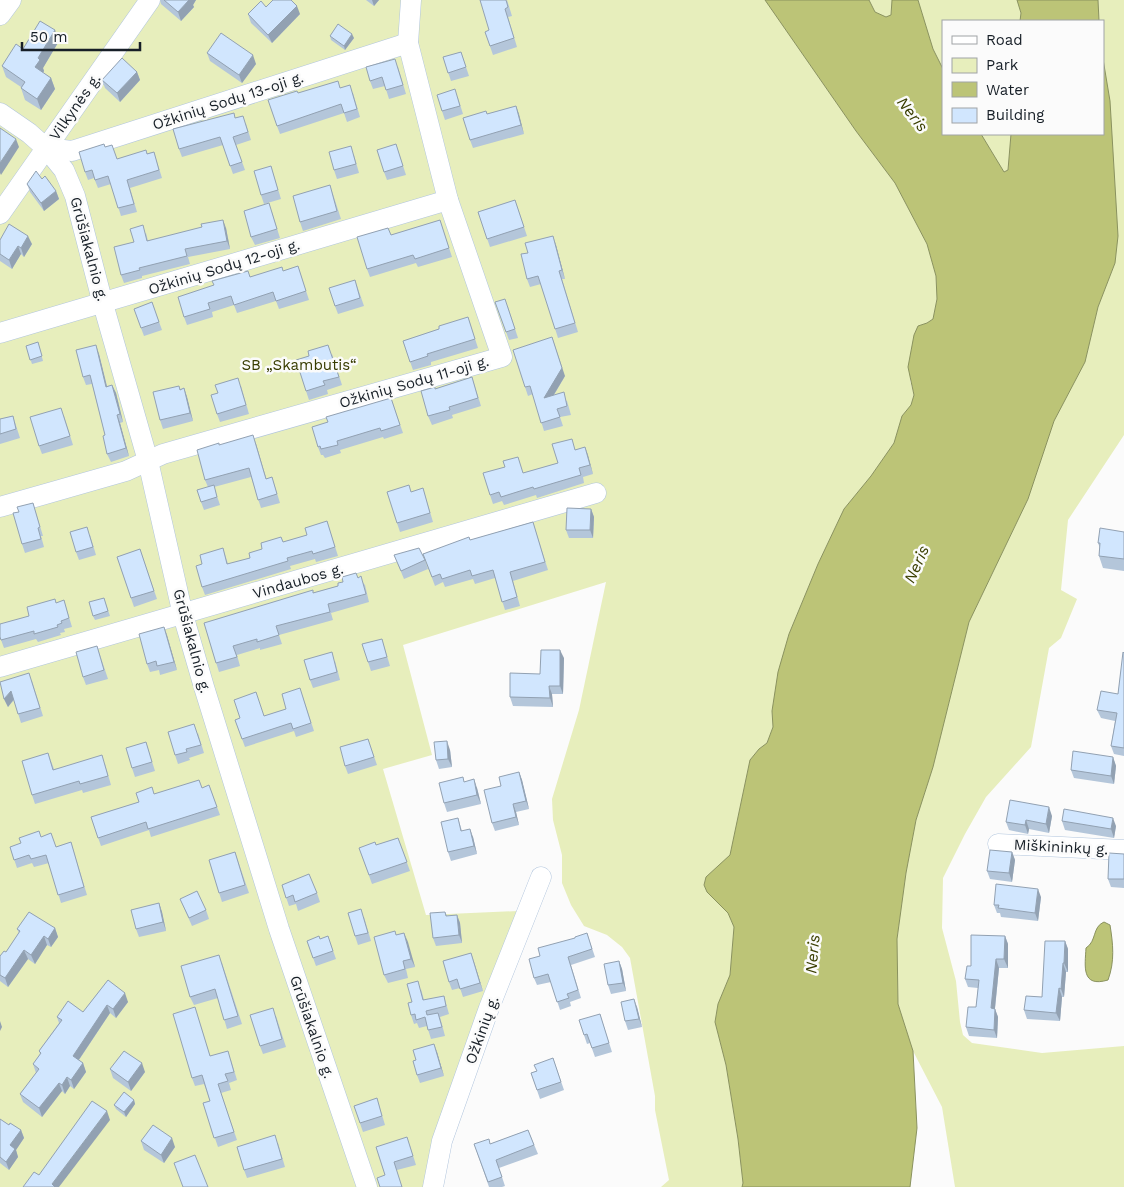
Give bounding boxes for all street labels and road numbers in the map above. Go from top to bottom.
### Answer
street label: Ožkinių Sodų 13-oji g. [150,68,306,134]
street label: Vilkynės g. [45,70,105,144]
street label: Grūšiakalnio g. [66,195,112,303]
street label: Ožkinių Sodų 12-oji g. [146,235,302,299]
street label: Ožkinių Sodų 11-oji g. [337,352,491,412]
street label: Vindaubos g. [251,559,345,603]
street label: Grūšiakalnio g. [169,587,215,695]
street label: Miškininkų g. [1013,836,1109,858]
street label: Grūšiakalnio g. [286,973,338,1081]
street label: Ožkinių g. [461,993,503,1067]

